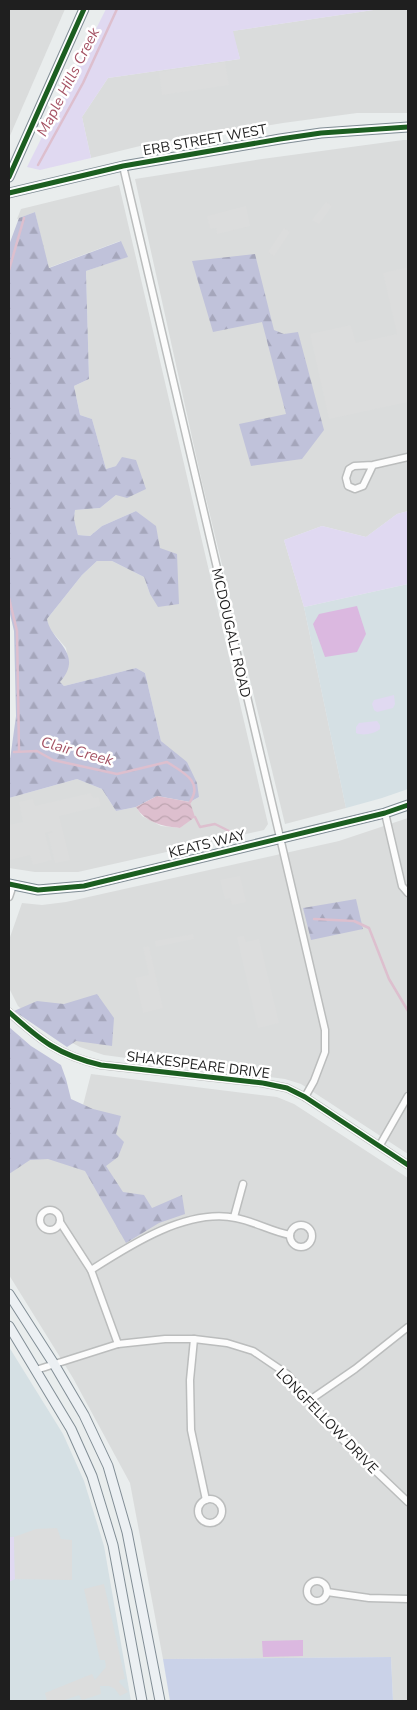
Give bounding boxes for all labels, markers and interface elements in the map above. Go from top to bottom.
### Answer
water label: Maple Hills Creek [32,24,104,140]
street label: ERB STREET WEST [142,120,269,160]
street label: MCDOUGALL ROAD [207,566,255,700]
water label: Clair Creek [39,732,116,770]
street label: KEATS WAY [167,825,248,863]
street label: SHAKESPEARE DRIVE [125,1047,271,1083]
street label: LONGFELLOW DRIVE [272,1364,382,1478]

